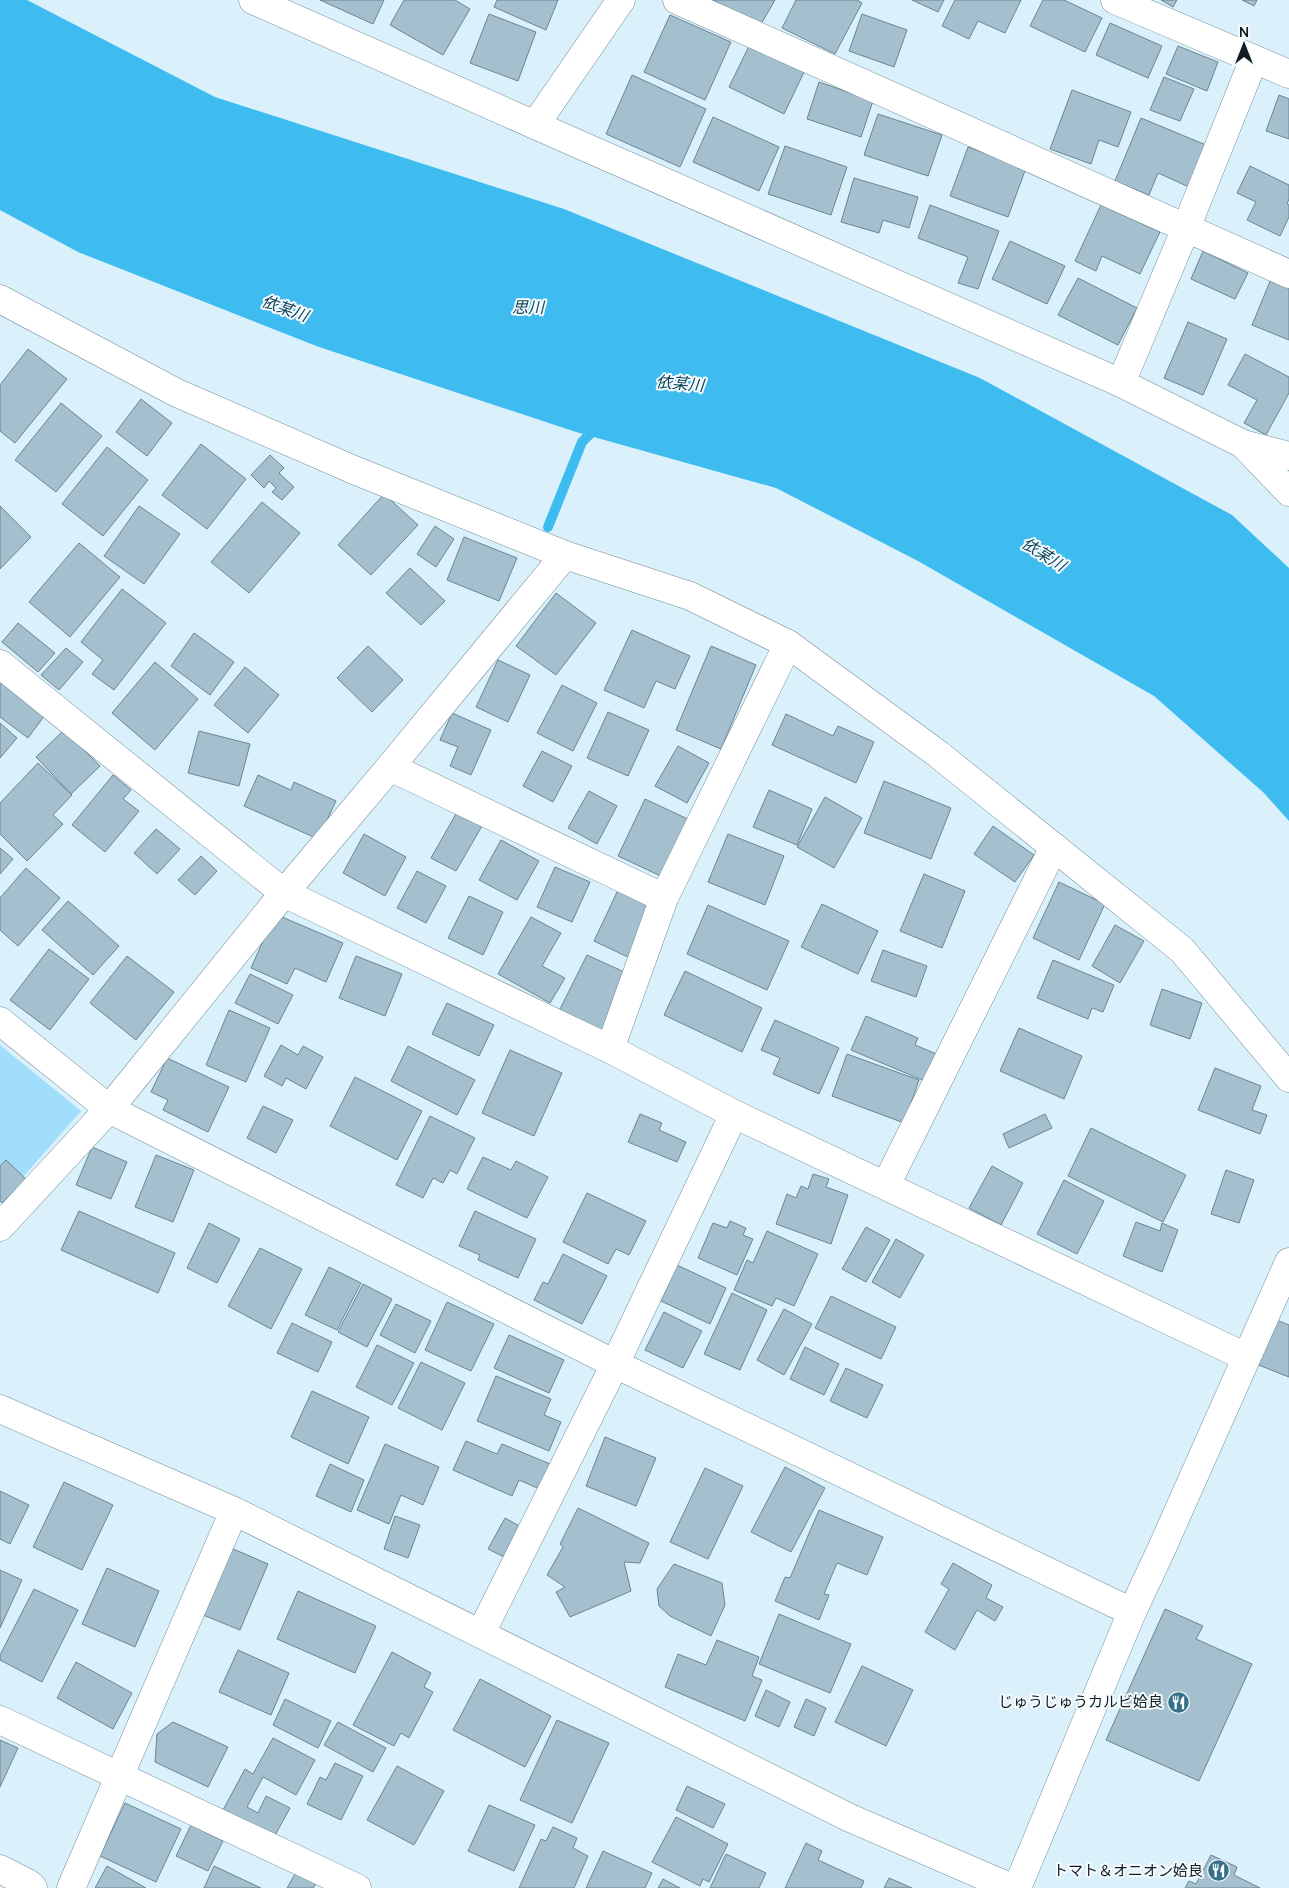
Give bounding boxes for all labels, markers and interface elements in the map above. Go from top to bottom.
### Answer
north arrow [1219,20,1269,70]
text: N [1239,22,1249,41]
water label: 依某川 [259,289,313,327]
water label: 思川 [512,296,546,318]
water label: 依某川 [655,370,707,396]
water label: 依某川 [1018,532,1072,577]
restaurant icon: じゅうじゅうカルビ姶良 [1167,1690,1191,1714]
place label: じゅうじゅうカルビ姶良 [998,1691,1163,1712]
restaurant icon: トマト＆オニオン姶良 [1207,1859,1231,1883]
place label: トマト＆オニオン姶良 [1053,1860,1203,1881]

